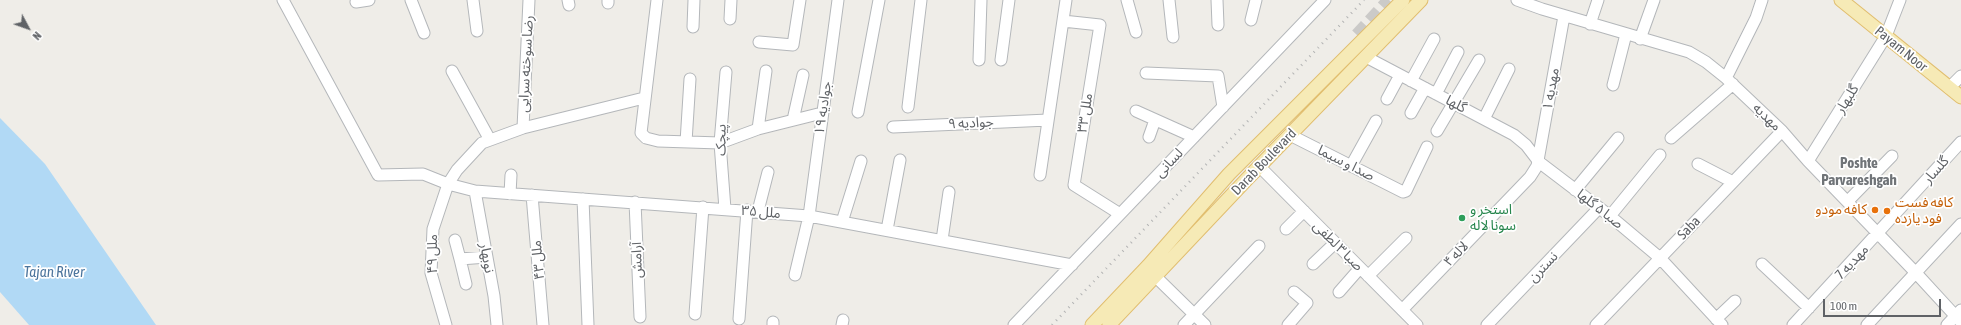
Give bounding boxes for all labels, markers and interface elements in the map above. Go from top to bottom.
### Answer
north arrow [8,8,48,48]
street label: رضا سوخته سرایی [515,15,537,113]
street label: Payam Noor [1871,23,1931,75]
text: N [30,29,44,42]
street label: مهدیه ۱ [1539,66,1563,112]
street label: جوادیه ۱۹ [811,80,835,136]
street label: گلبهار [1832,81,1862,117]
street label: ملل ۳۳ [1074,92,1096,134]
street label: گلها [1443,92,1469,116]
street label: مهدیه [1749,100,1785,134]
street label: جوادیه ۹ [948,113,994,133]
street label: پیچک [712,124,730,156]
street label: Darab Boulevard [1228,125,1300,199]
street label: صدا و سیما [1315,141,1377,185]
street label: لسانی [1151,145,1187,181]
street label: گلسار [1919,153,1953,187]
district label: Poshte Parvareshgah [1821,154,1897,189]
street label: صبا ۵ گلها [1573,186,1627,232]
place label: کافه فست فود یازده [1895,195,1953,228]
street label: ملل ۳۵ [740,202,782,222]
place label: استخر و سونا لاله [1470,202,1516,234]
place label: کافه مودو [1815,202,1867,218]
marker: کافه مودو [1870,205,1880,215]
marker: کافه فست فود یازده [1882,206,1892,216]
marker: استخر و سونا لاله [1457,213,1467,223]
street label: Saba [1674,213,1704,243]
street label: صبا ۳ لطفی [1309,217,1367,275]
street label: ملل ۴۹ [425,234,441,274]
street label: لاله ۴ [1440,238,1472,270]
street label: ملل ۴۳ [528,239,548,281]
street label: آرامش [628,241,646,279]
street label: مهدیه 7 [1832,241,1872,283]
street label: نوبهار [476,242,498,274]
street label: نسترن [1524,248,1562,286]
water label: Tajan River [24,263,84,281]
scale bar [1825,291,1943,317]
text: 100 m [1830,299,1857,313]

